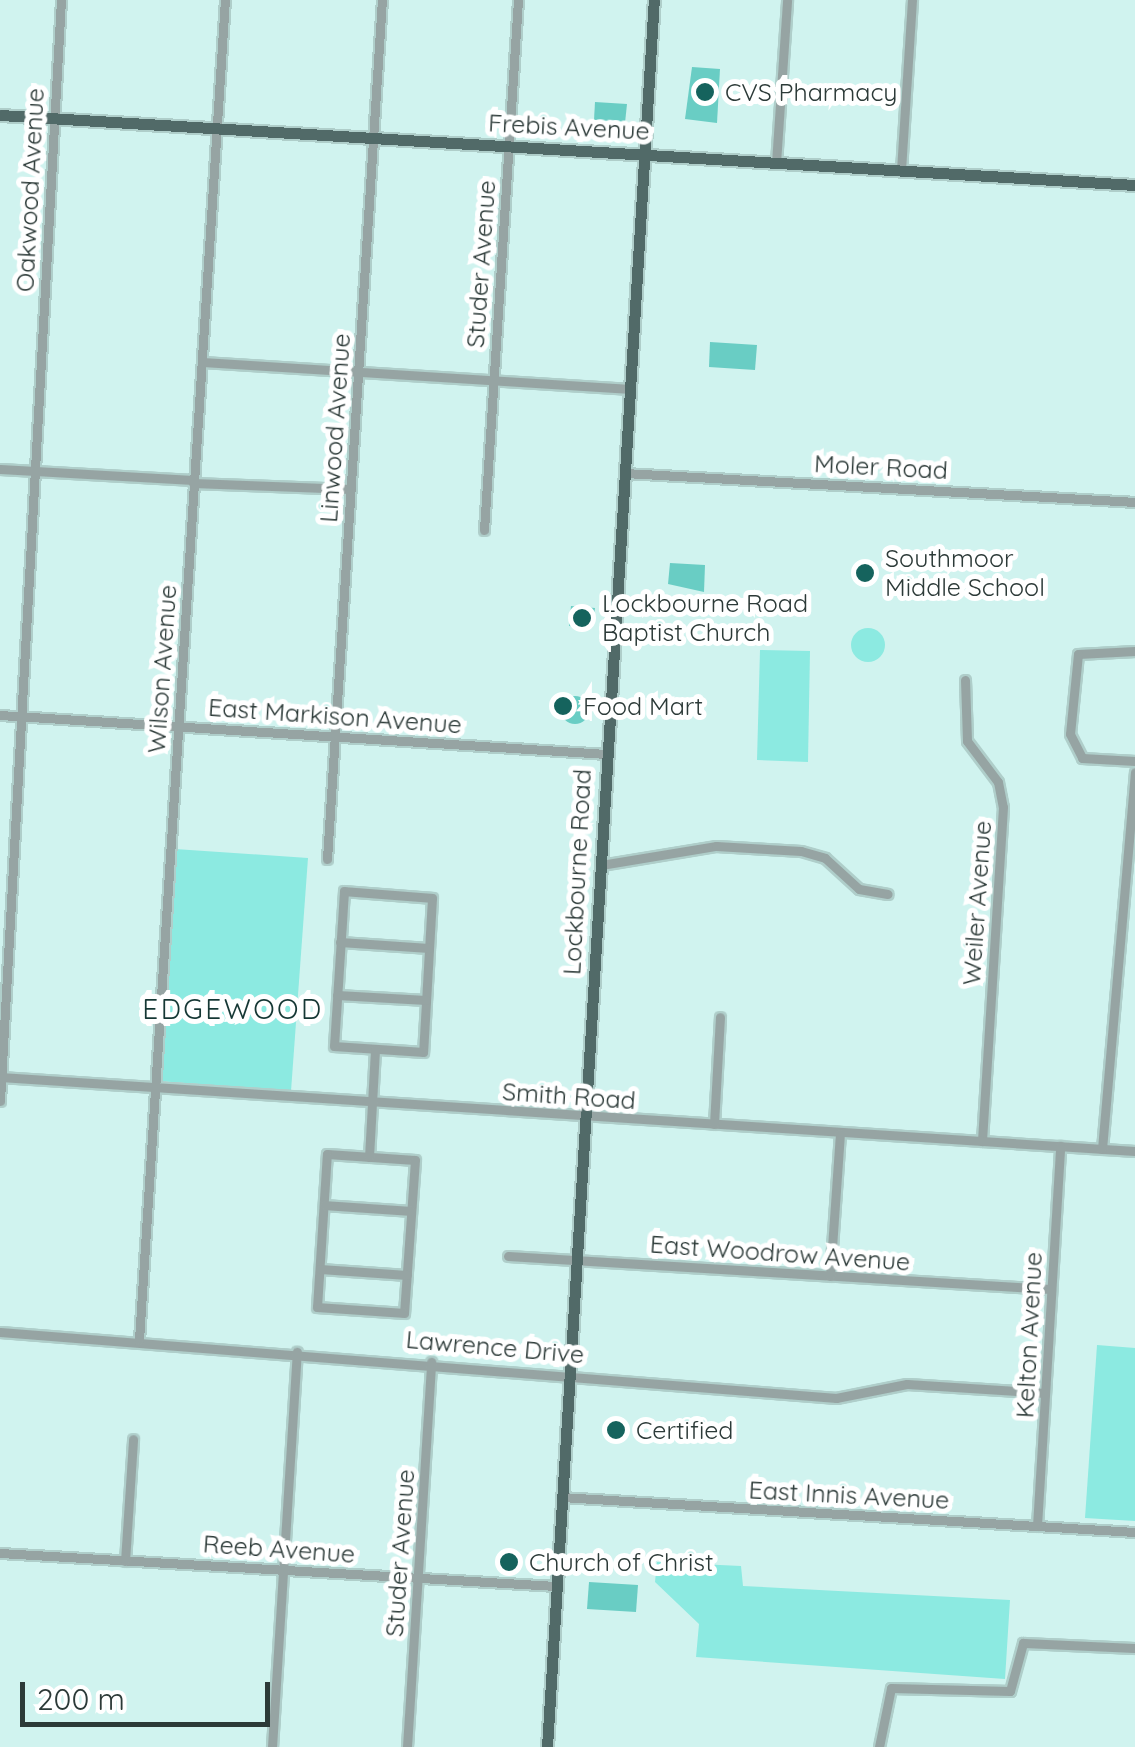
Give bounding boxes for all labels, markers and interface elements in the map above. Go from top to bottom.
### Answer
place label: CVS Pharmacy [725,77,898,107]
marker: CVS Pharmacy [694,81,716,103]
street label: Oakwood Avenue [10,87,50,293]
street label: Frebis Avenue [487,108,651,146]
street label: Studer Avenue [460,179,502,349]
street label: Linwood Avenue [313,332,357,524]
street label: Moler Road [813,449,949,485]
place label: Southmoor Middle School [885,544,1045,603]
marker: Southmoor Middle School [854,562,876,584]
street label: Wilson Avenue [141,584,183,754]
place label: Lockbourne Road Baptist Church [602,589,808,648]
marker: Lockbourne Road Baptist Church [571,607,593,629]
place label: Food Mart [583,691,703,721]
street label: East Markison Avenue [207,692,463,740]
marker: Food Mart [552,695,574,717]
street label: Lockbourne Road [557,768,597,976]
street label: Weiler Avenue [956,820,998,986]
district label: EDGEWOOD [142,992,324,1026]
street label: Smith Road [501,1076,637,1116]
street label: East Woodrow Avenue [649,1229,911,1277]
street label: Kelton Avenue [1010,1251,1048,1419]
street label: Lawrence Drive [405,1324,585,1370]
place label: Certified [636,1415,733,1445]
marker: Certified [605,1419,627,1441]
street label: Studer Avenue [379,1468,421,1638]
street label: East Innis Avenue [748,1475,950,1515]
street label: Reeb Avenue [202,1529,356,1569]
place label: Church of Christ [529,1547,713,1577]
marker: Church of Christ [498,1551,520,1573]
scale bar [25,1662,275,1724]
text: 200 m [37,1680,125,1718]

